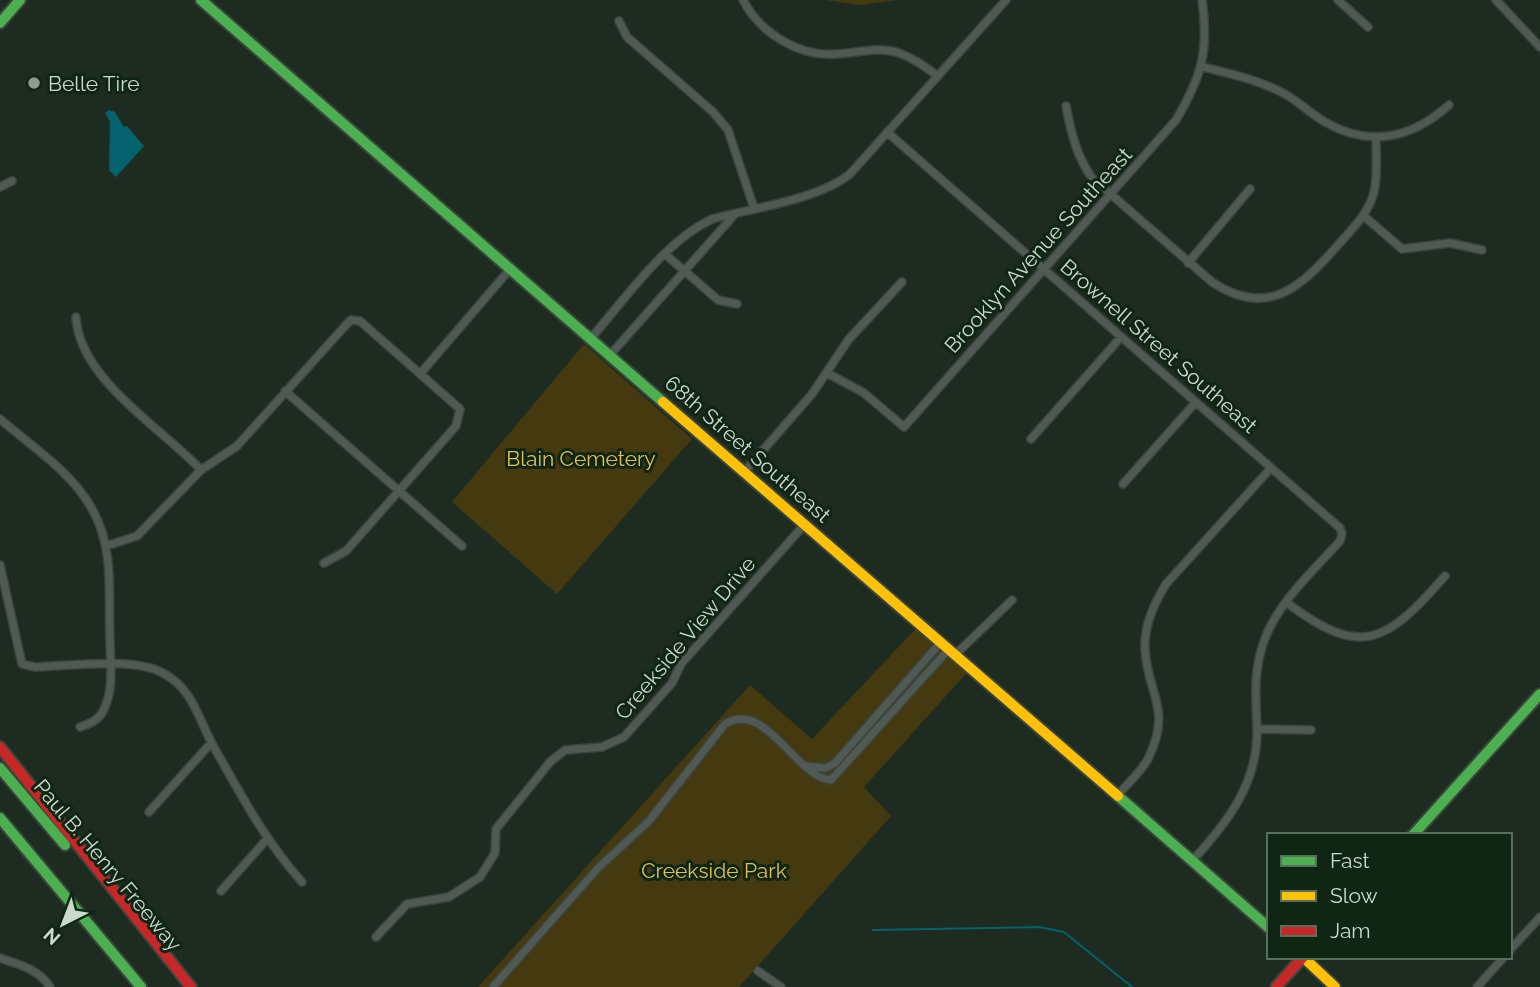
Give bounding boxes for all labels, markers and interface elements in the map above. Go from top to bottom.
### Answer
place label: Belle Tire [48,71,140,96]
marker: Belle Tire [26,75,42,91]
street label: Brooklyn Avenue Southeast [939,142,1137,358]
street label: Brownell Street Southeast [1056,254,1262,438]
street label: 68th Street Southeast [660,370,836,528]
park label: Blain Cemetery [506,446,656,471]
street label: Creekside View Drive [610,552,760,724]
street label: Paul B. Henry Freeway [29,774,187,956]
legend [1267,833,1512,959]
text: Fast [1330,848,1370,873]
park label: Creekside Park [641,858,787,883]
text: Slow [1330,883,1378,908]
north arrow [28,889,98,959]
text: Jam [1330,918,1371,943]
text: N [39,924,64,950]

